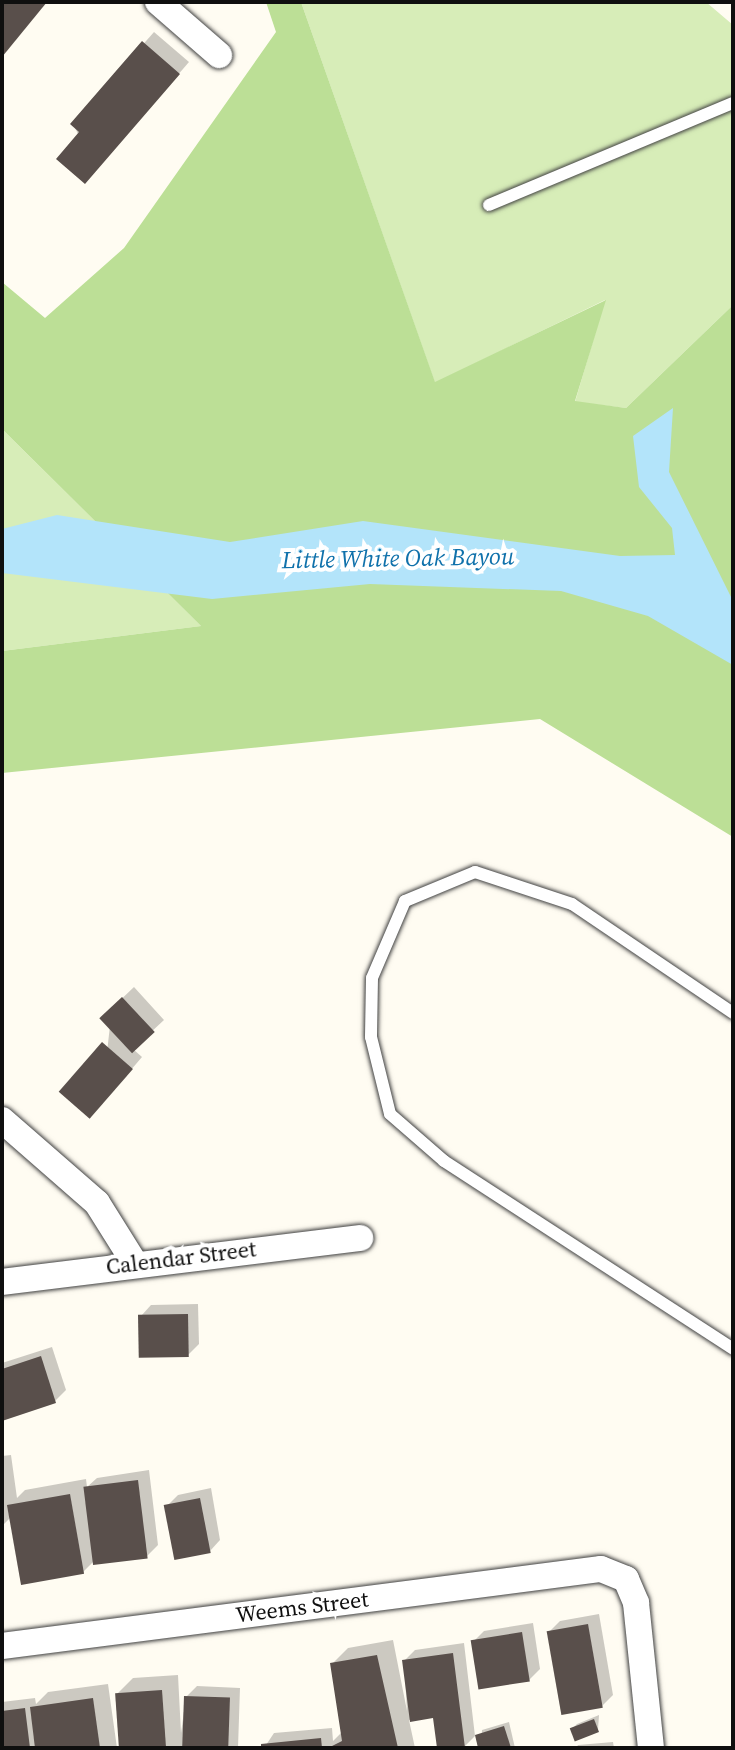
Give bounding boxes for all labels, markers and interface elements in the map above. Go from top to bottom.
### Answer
water label: Little White Oak Bayou [281,542,515,574]
street label: Calendar Street [105,1236,257,1280]
street label: Weems Street [234,1586,370,1628]

